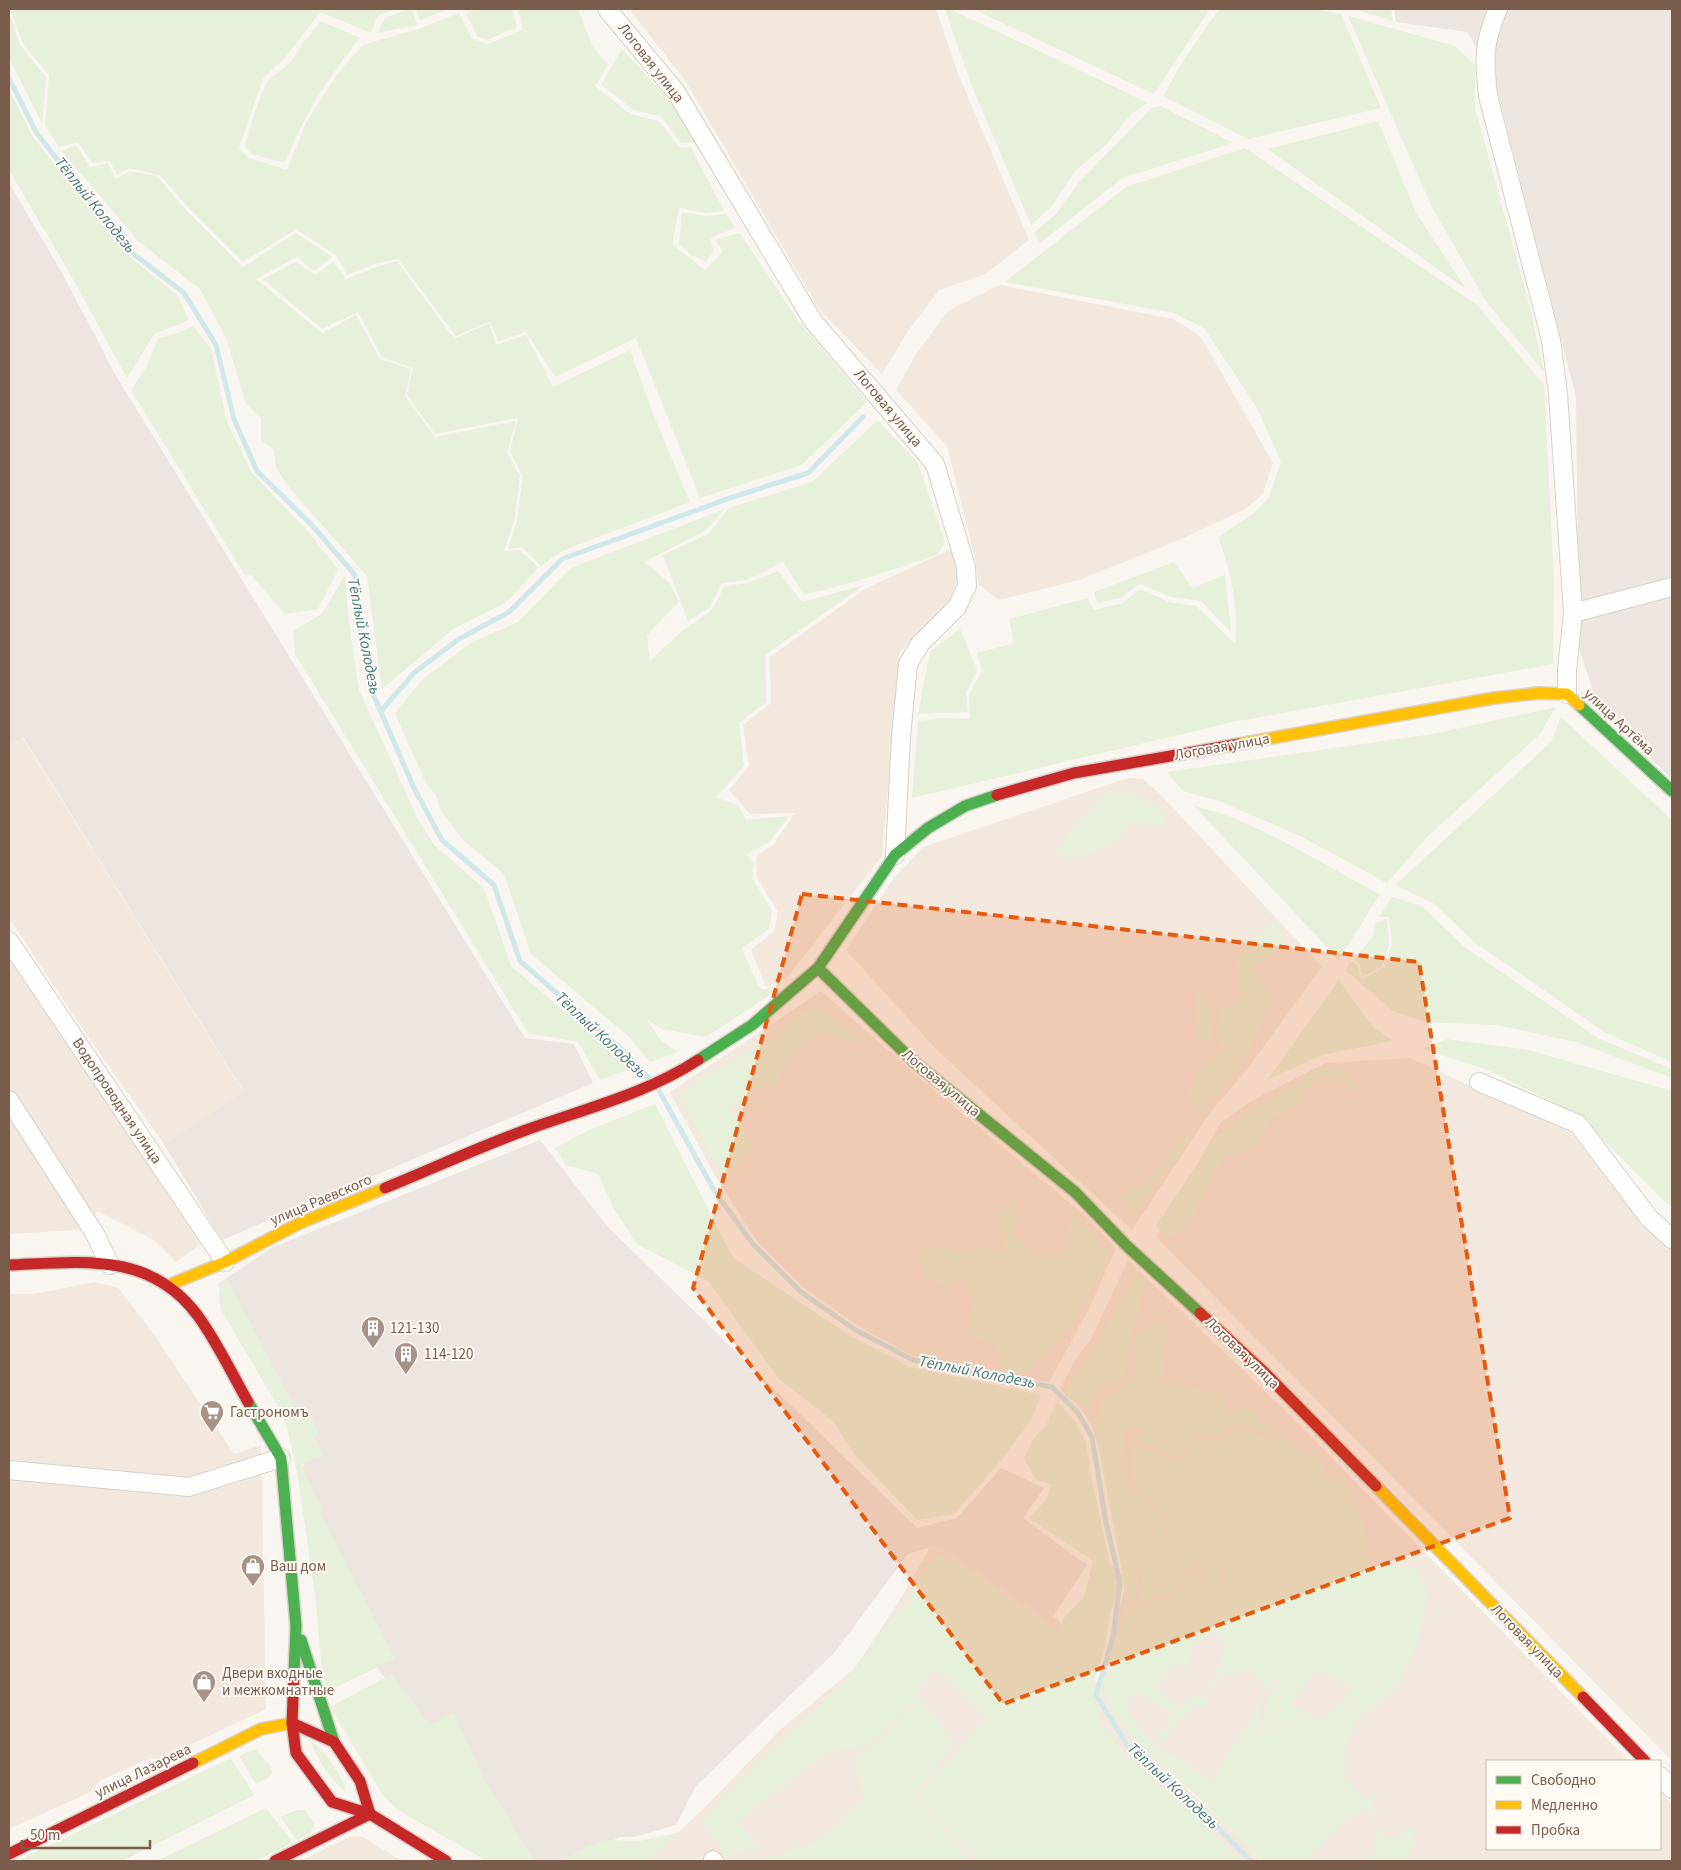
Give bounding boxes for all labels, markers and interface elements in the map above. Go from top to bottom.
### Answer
street label: Логовая улица [613,19,689,107]
water label: Тёплый Колодезь [49,152,141,258]
street label: Логовая улица [849,364,927,452]
water label: Тёплый Колодезь [342,576,386,696]
street label: улица Артёма [1579,684,1659,760]
street label: Логовая улица [1173,728,1271,766]
water label: Тёплый Колодезь [550,987,652,1083]
street label: Водопроводная улица [67,1034,167,1168]
street label: Логовая улица [897,1044,985,1122]
street label: улица Раевского [267,1169,375,1231]
street label: Логовая улица [1200,1312,1284,1394]
building icon: 121-130 [360,1315,386,1349]
place label: 121-130 [390,1318,439,1339]
building icon: 114-120 [393,1341,419,1375]
place label: 114-120 [424,1344,473,1365]
water label: Тёплый Колодезь [917,1350,1037,1394]
supermarket icon: Гастрономъ [199,1399,225,1433]
place label: Гастрономъ [230,1402,309,1423]
shop icon: Ваш дом [240,1553,266,1587]
place label: Ваш дом [270,1556,326,1577]
street label: Логовая улица [1486,1599,1568,1683]
place label: Двери входные и межкомнатные [222,1663,334,1701]
shop icon: Двери входные и межкомнатные [191,1669,217,1703]
water label: Тёплый Колодезь [1122,1738,1224,1834]
street label: улица Лазарева [91,1739,195,1803]
legend [1486,1760,1661,1850]
text: Свободно [1531,1770,1596,1791]
text: Медленно [1531,1795,1598,1816]
scale bar [22,1818,150,1850]
text: Пробка [1531,1820,1580,1841]
text: 50 m [30,1825,60,1846]

